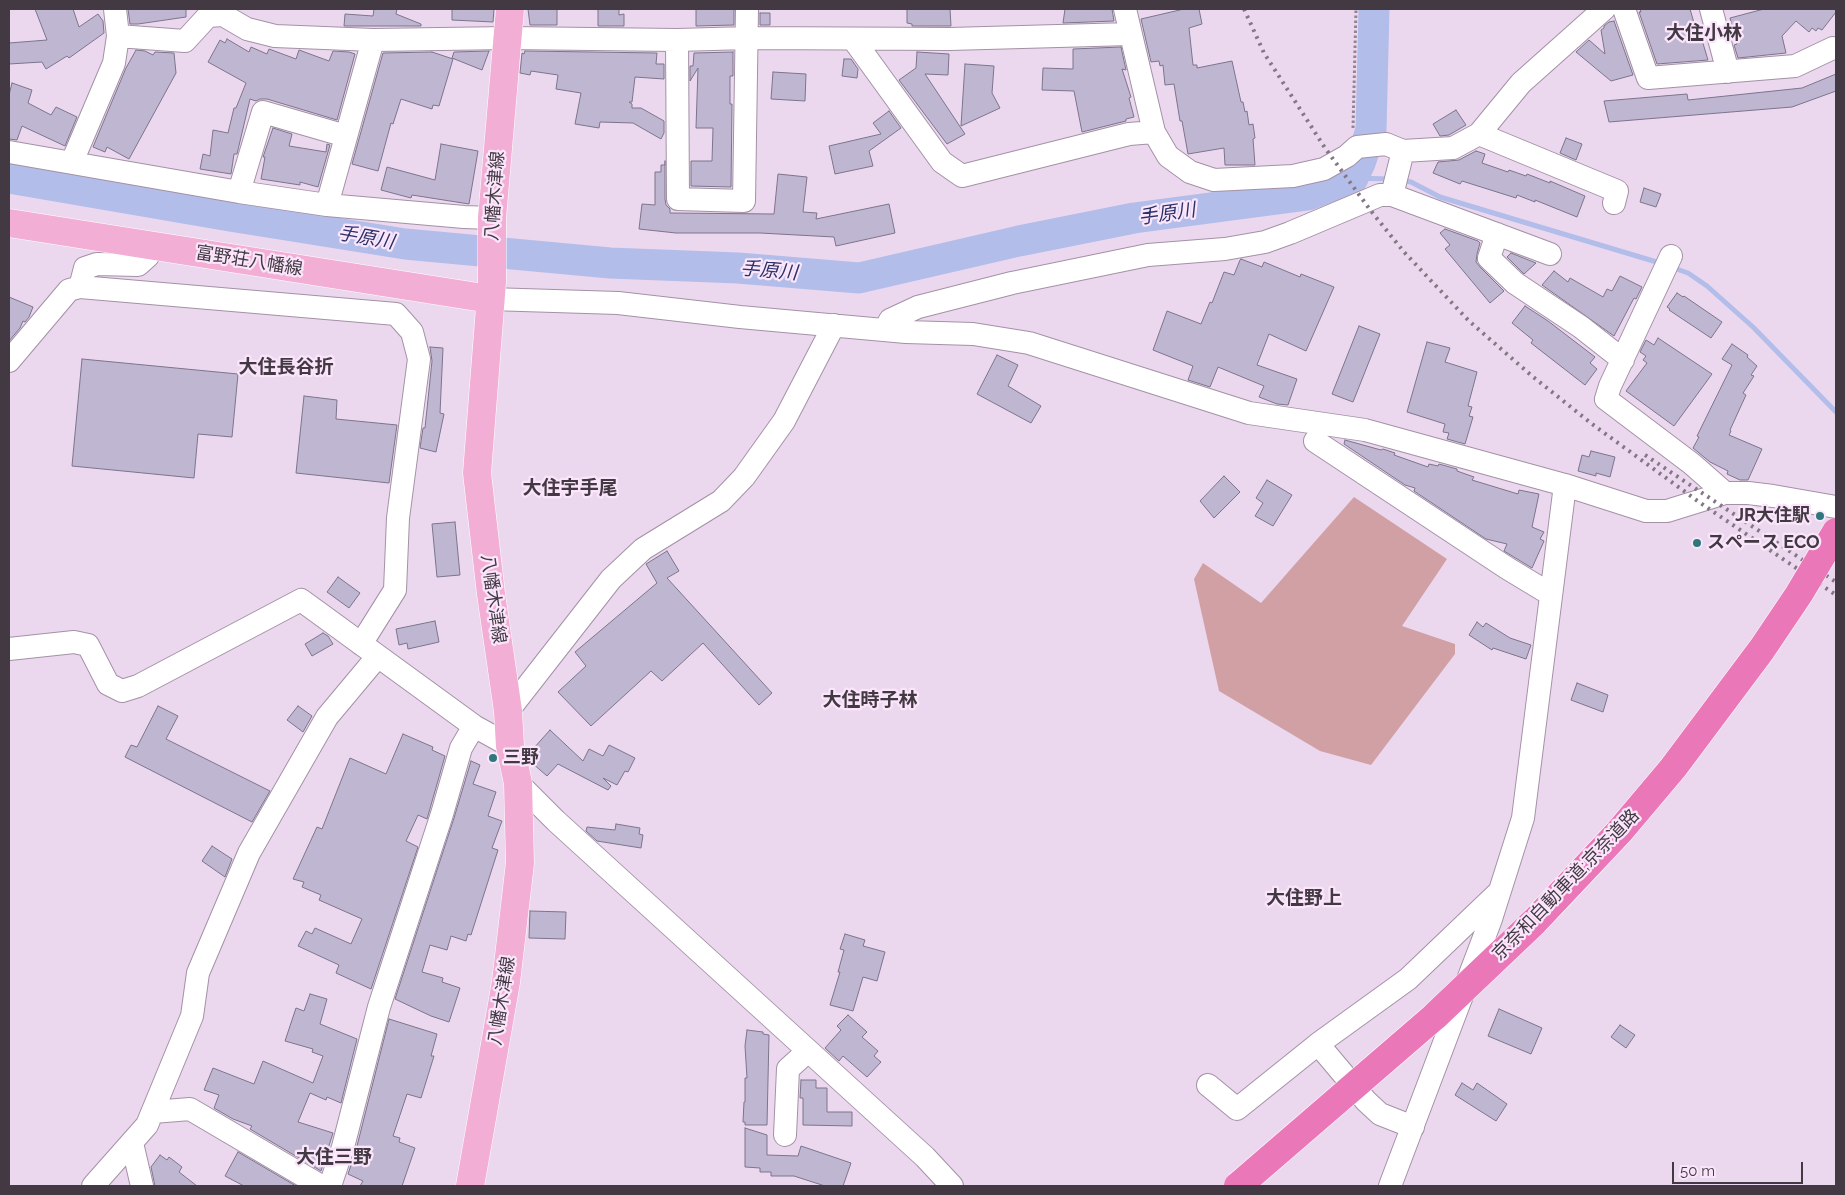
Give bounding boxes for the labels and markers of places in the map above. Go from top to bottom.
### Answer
place label: JR大住駅 [1735,505,1810,527]
marker: JR大住駅 [1814,510,1826,522]
place label: スペース ECO [1707,532,1820,554]
marker: スペース ECO [1691,537,1703,549]
place label: 三野 [503,747,539,769]
marker: 三野 [487,752,499,764]

